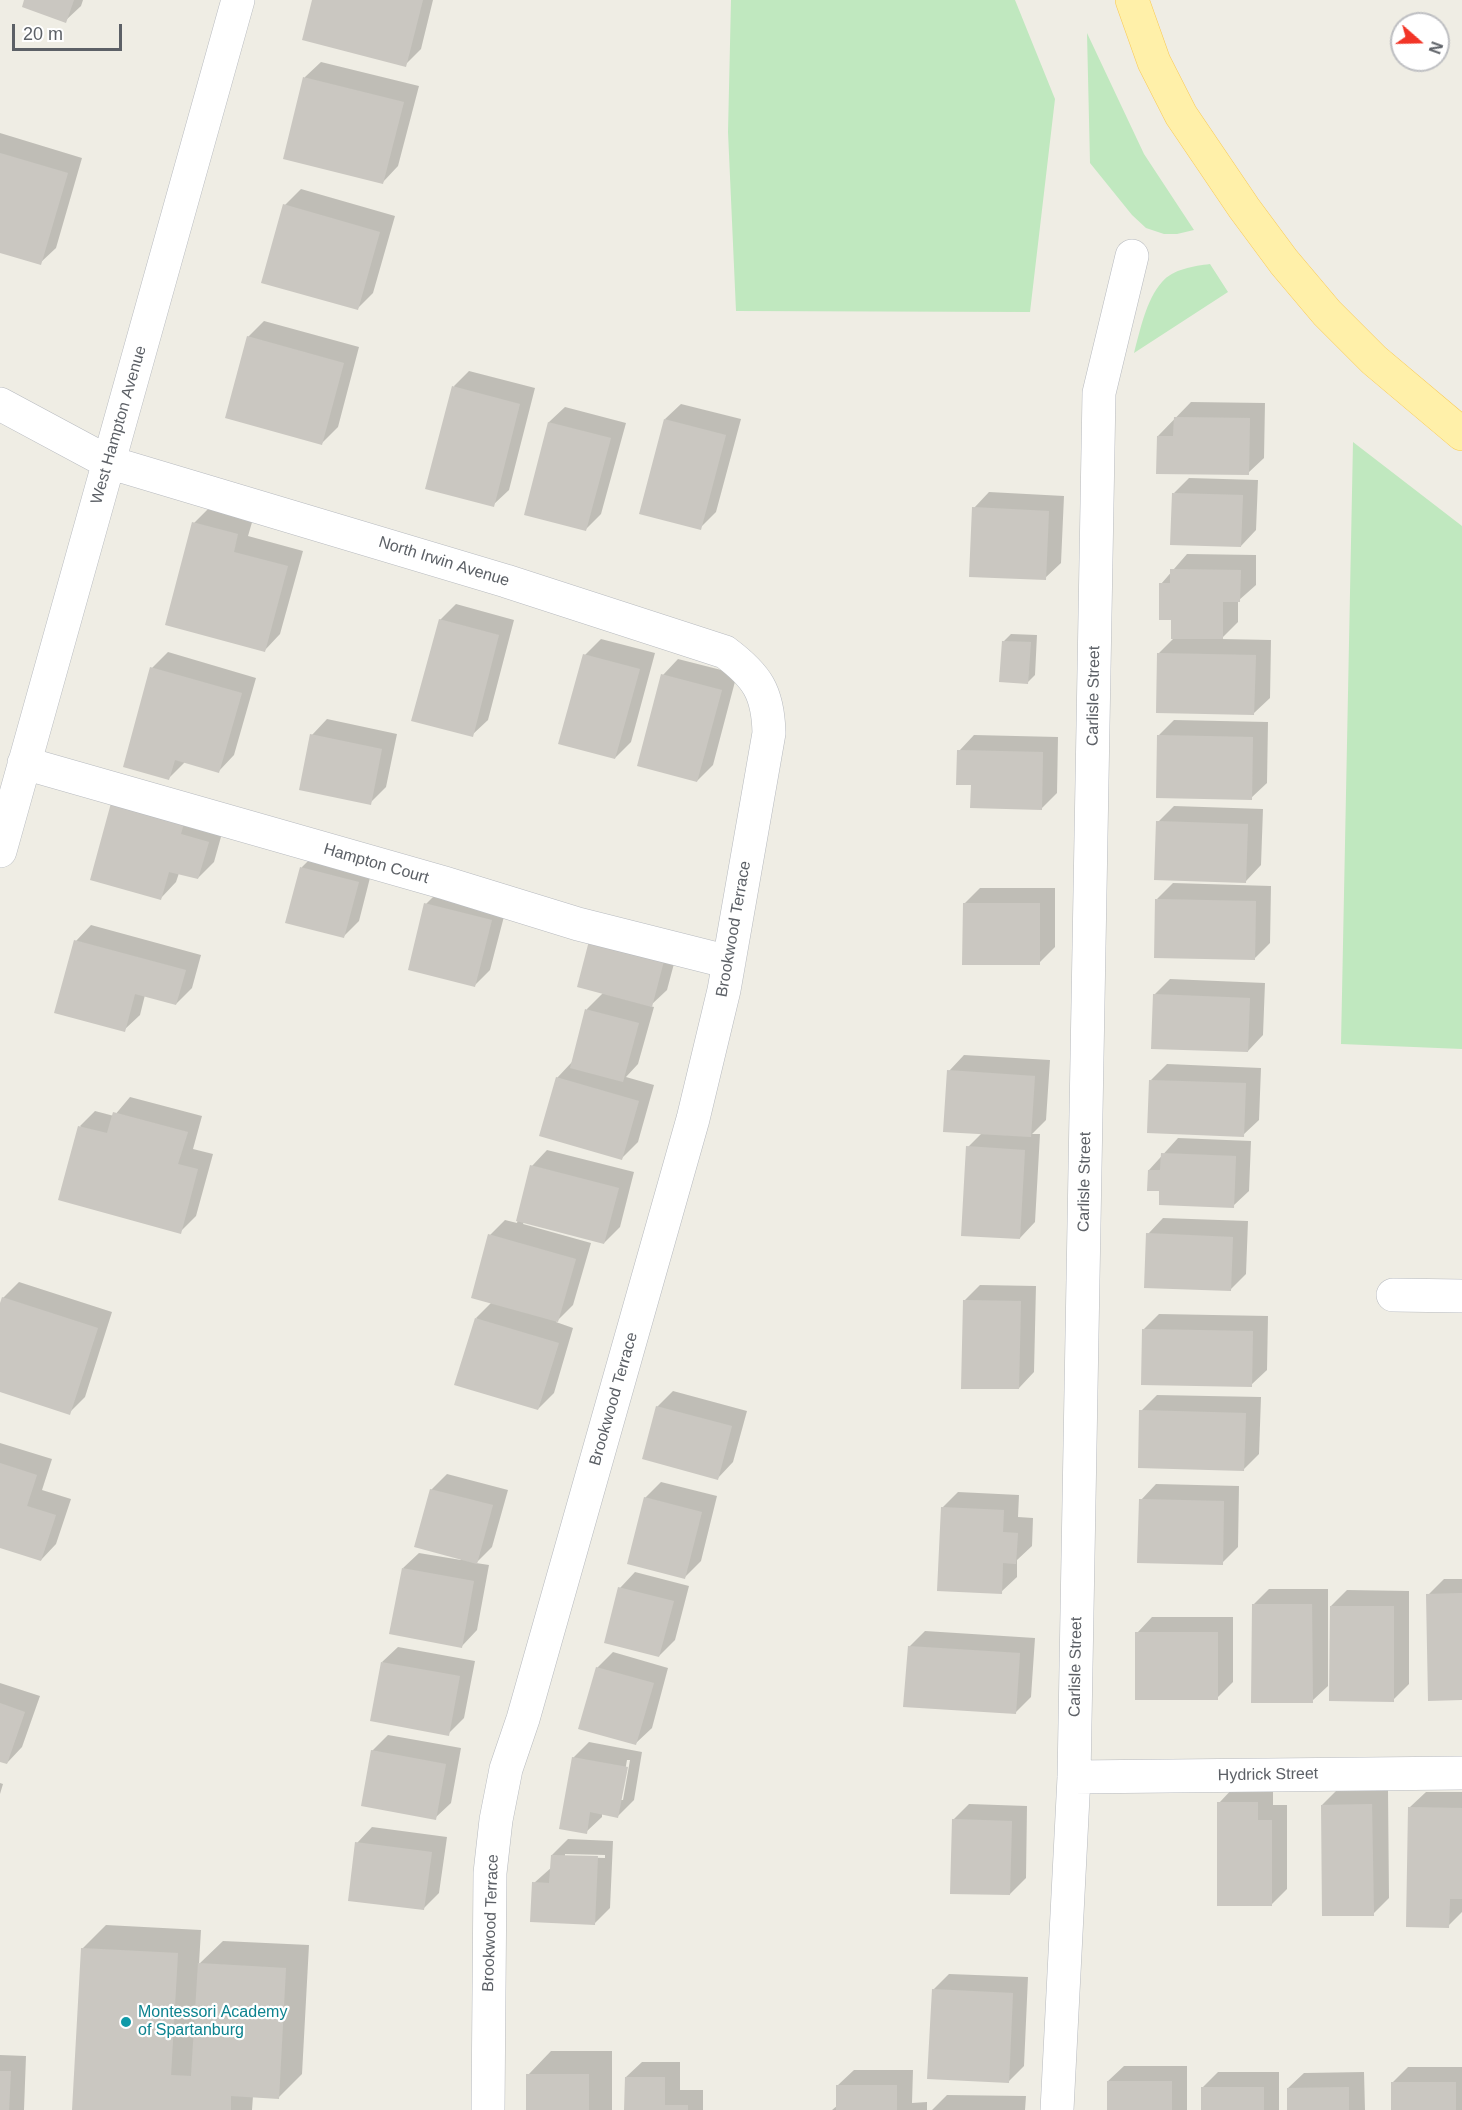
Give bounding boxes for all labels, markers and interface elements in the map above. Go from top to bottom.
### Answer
scale bar [15,12,124,50]
north arrow [1390,12,1450,72]
text: 20 m [23,24,63,44]
text: N [1426,39,1445,56]
street label: West Hampton Avenue [87,344,151,506]
street label: North Irwin Avenue [376,533,512,591]
street label: Carlisle Street [1084,646,1104,746]
street label: Hampton Court [321,840,431,888]
street label: Brookwood Terrace [713,859,755,999]
street label: Carlisle Street [1075,1132,1095,1232]
street label: Brookwood Terrace [586,1330,642,1468]
street label: Carlisle Street [1066,1617,1086,1717]
street label: Hydrick Street [1218,1765,1318,1785]
street label: Brookwood Terrace [479,1854,503,1992]
place label: Montessori Academy of Spartanburg [138,2003,287,2041]
marker: Montessori Academy of Spartanburg [119,2015,133,2029]

